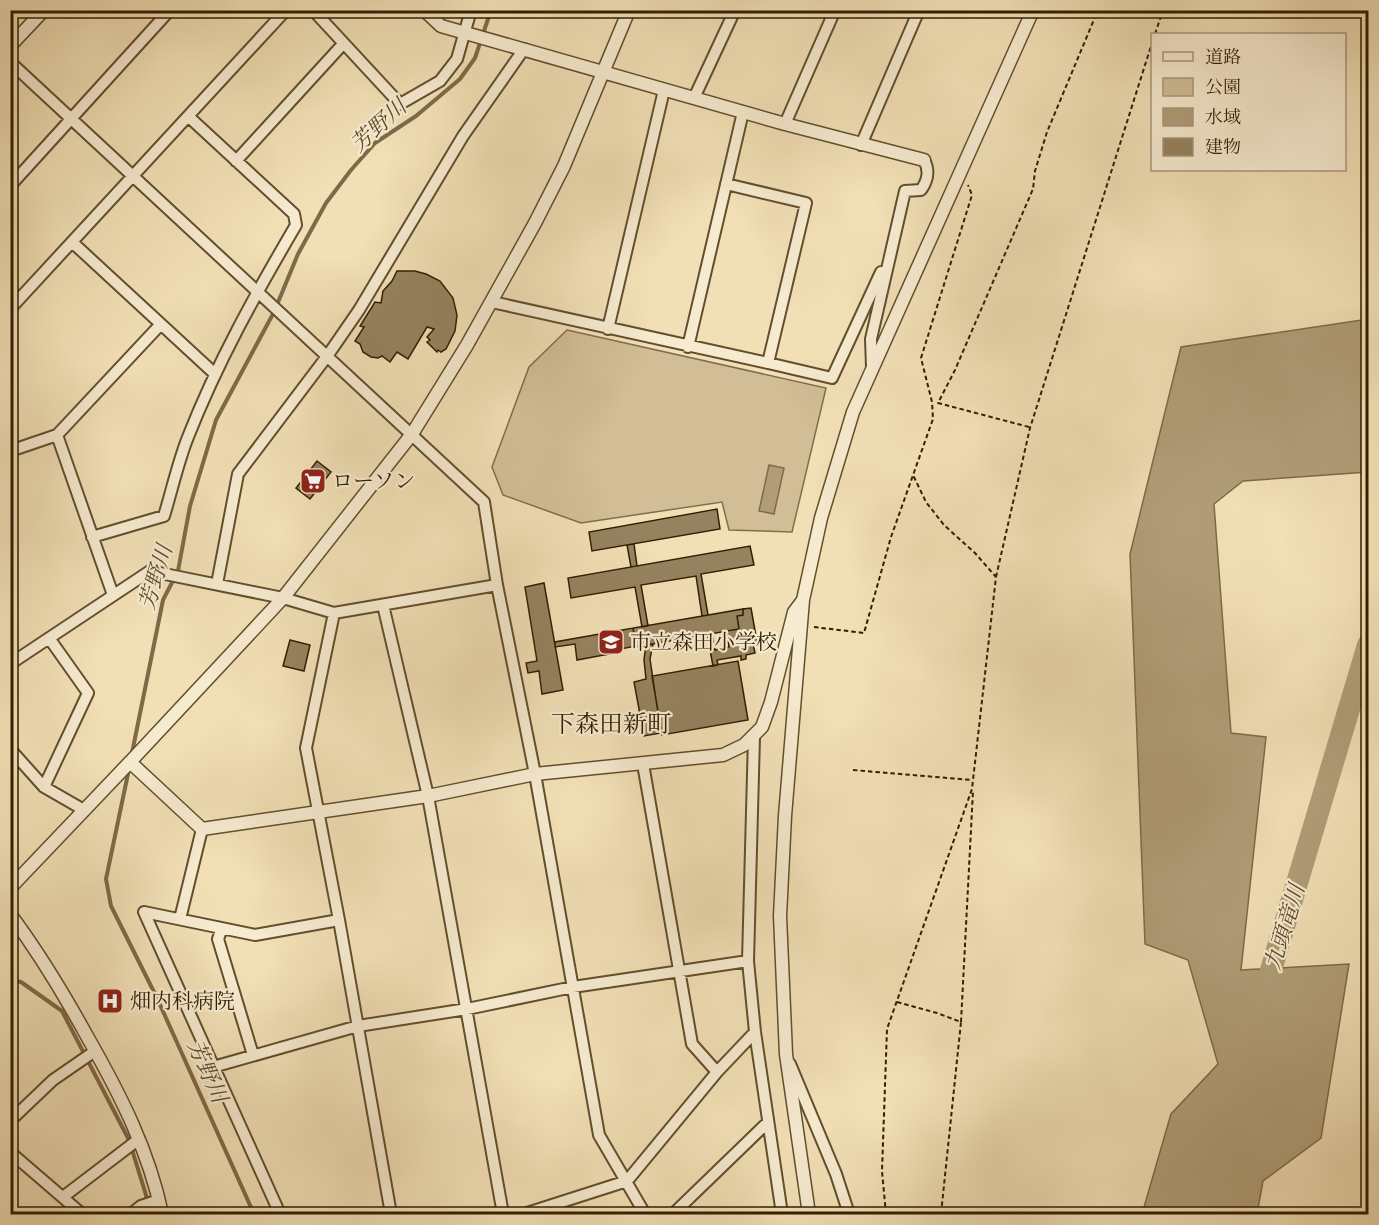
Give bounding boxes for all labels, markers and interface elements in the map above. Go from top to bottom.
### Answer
legend [1151,33,1346,171]
text: 道路 [1205,46,1241,71]
text: 公園 [1205,76,1241,101]
water label: 芳野川 [345,92,416,160]
text: 水域 [1205,106,1241,131]
text: 建物 [1205,136,1241,161]
supermarket icon: ローソン [298,466,328,496]
place label: ローソン [332,468,415,497]
water label: 芳野川 [133,540,182,614]
school or university icon: 市立森田小学校 [596,627,626,657]
place label: 市立森田小学校 [630,629,777,658]
district label: 下森田新町 [551,709,671,743]
water label: 九頭竜川 [1259,879,1315,974]
hospital icon: 畑内科病院 [95,986,125,1016]
place label: 畑内科病院 [130,988,235,1017]
water label: 芳野川 [178,1036,234,1110]

